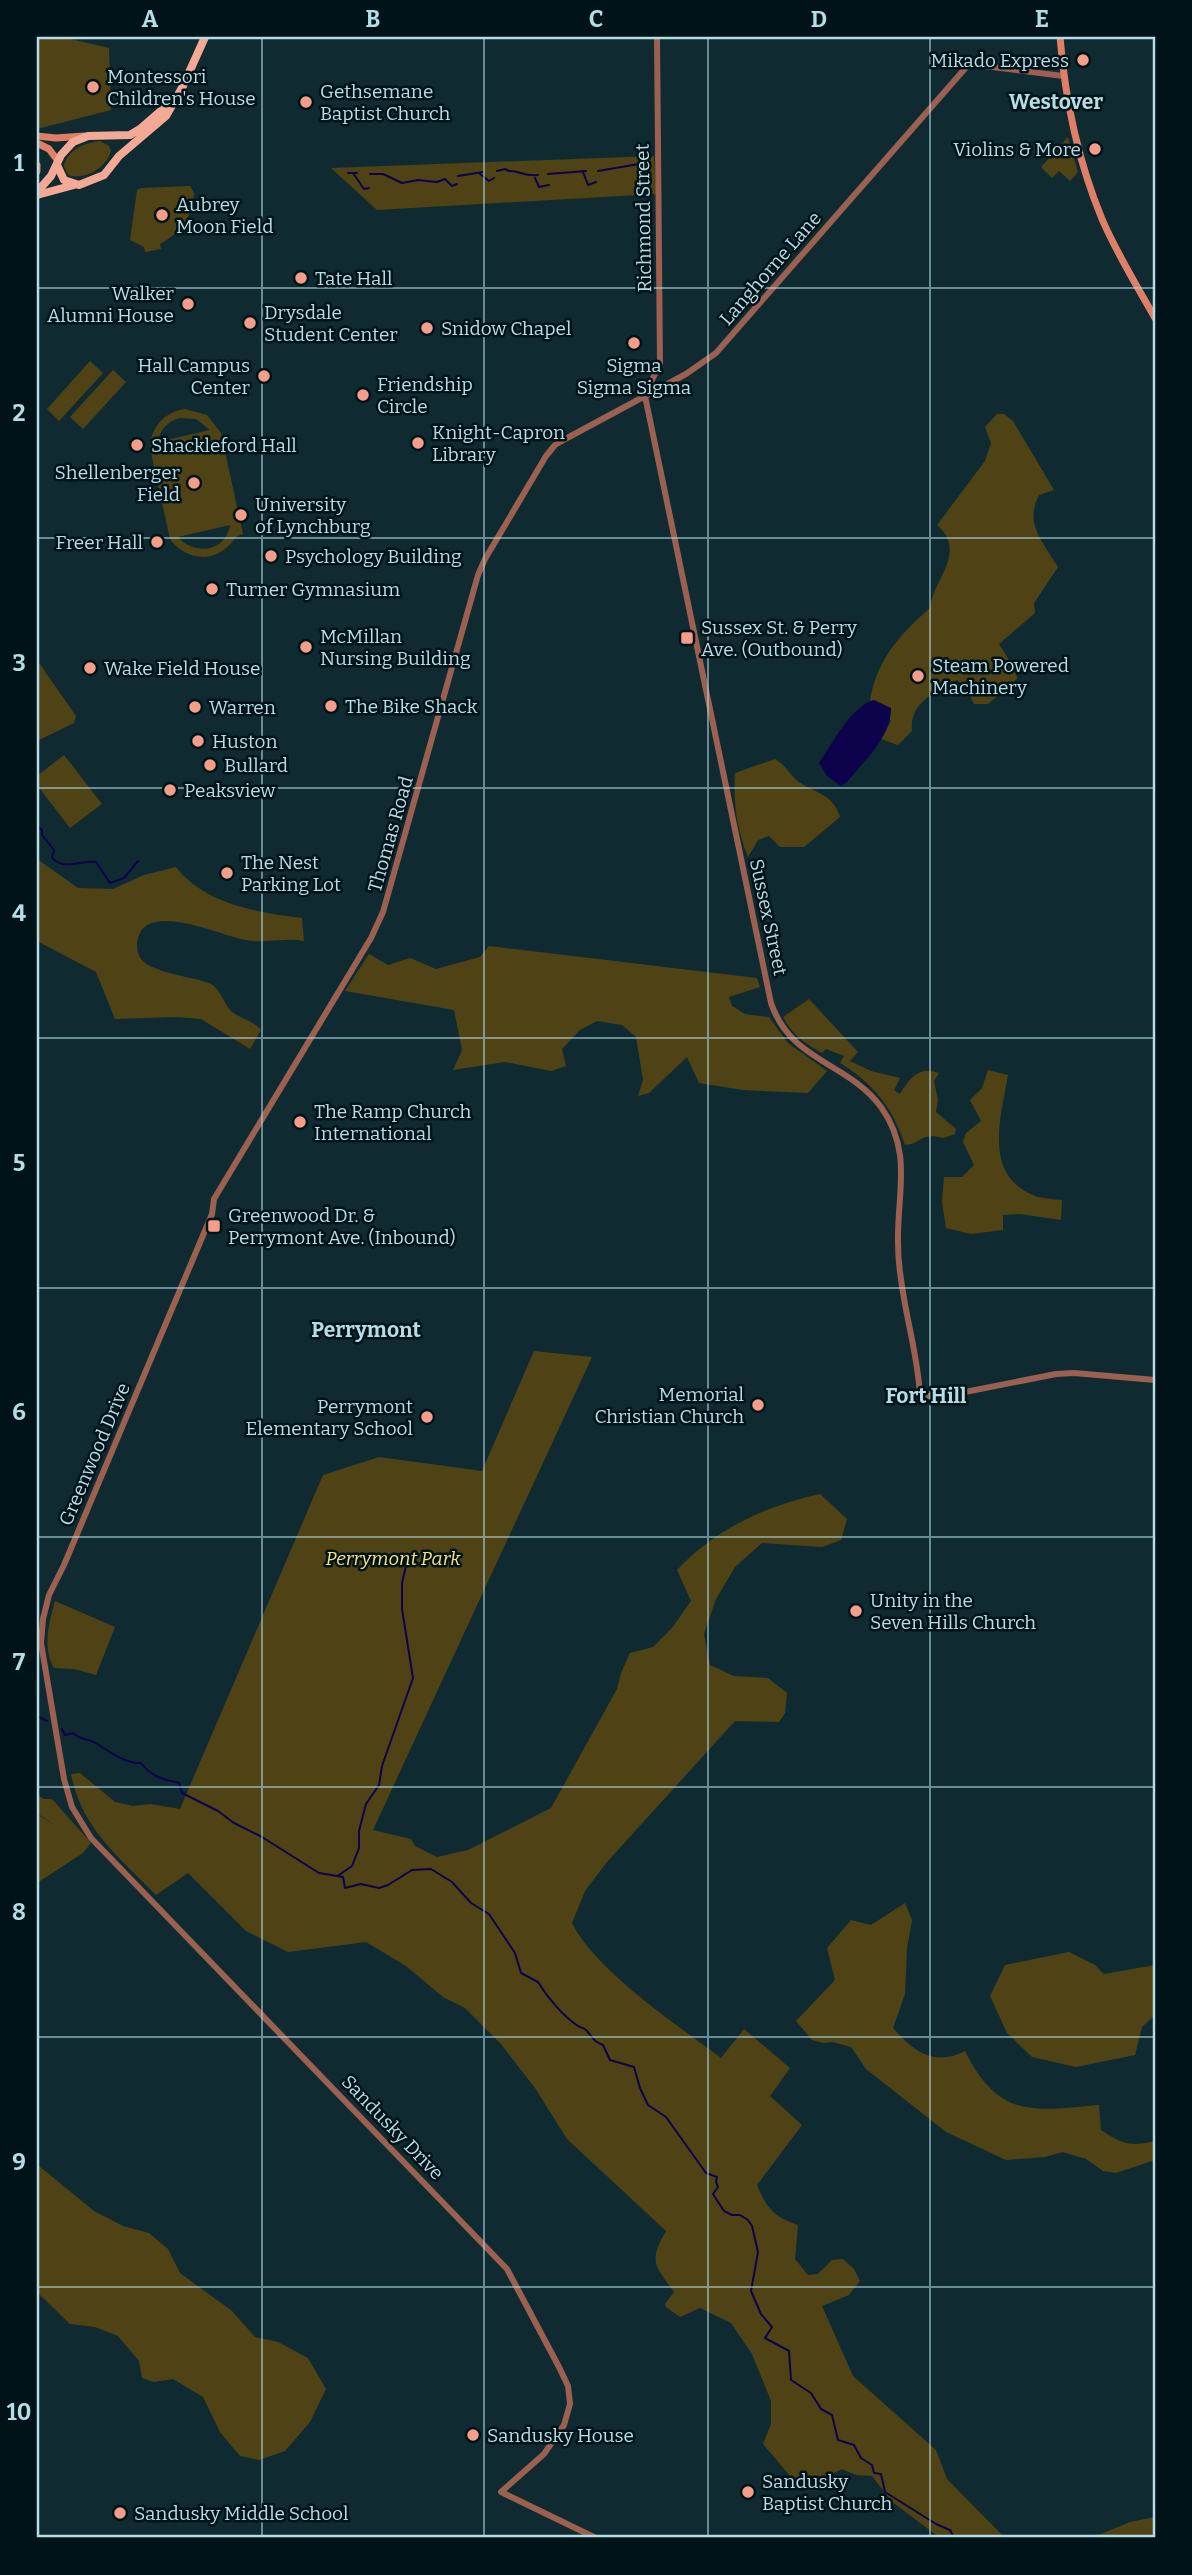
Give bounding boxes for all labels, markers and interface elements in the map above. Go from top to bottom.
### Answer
text: A [142,5,159,33]
text: B [366,5,380,33]
text: C [589,5,603,33]
text: D [811,5,827,33]
text: E [1035,5,1049,33]
place label: Mikado Express [930,49,1069,72]
marker: Mikado Express [1075,52,1091,68]
place label: Montessori Children's House [107,65,256,110]
marker: Montessori Children's House [85,79,101,95]
place label: Gethsemane Baptist Church [320,80,450,125]
district label: Westover [1009,89,1103,115]
marker: Gethsemane Baptist Church [298,94,314,110]
place label: Violins & More [953,138,1081,161]
marker: Violins & More [1087,141,1103,157]
street label: Richmond Street [631,143,656,293]
text: 1 [14,149,24,177]
place label: Aubrey Moon Field [176,193,273,238]
marker: Aubrey Moon Field [154,207,170,223]
street label: Langhorne Lane [715,207,826,330]
place label: Tate Hall [315,267,392,290]
marker: Tate Hall [293,270,309,286]
place label: Walker Alumni House [47,282,175,327]
marker: Walker Alumni House [180,296,196,312]
place label: Drysdale Student Center [264,301,398,346]
marker: Drysdale Student Center [242,315,258,331]
place label: Snidow Chapel [441,317,571,340]
marker: Snidow Chapel [419,320,435,336]
marker: Sigma Sigma Sigma [626,335,642,351]
place label: Hall Campus Center [137,354,251,399]
place label: Sigma Sigma Sigma [577,354,692,399]
marker: Hall Campus Center [256,368,272,384]
place label: Friendship Circle [377,373,473,418]
marker: Friendship Circle [355,387,371,403]
text: 2 [13,399,26,427]
place label: Knight-Capron Library [432,421,565,466]
place label: Shackleford Hall [151,434,297,457]
marker: Knight-Capron Library [410,435,426,451]
marker: Shackleford Hall [129,437,145,453]
place label: Shellenberger Field [54,461,181,506]
marker: Shellenberger Field [186,475,202,491]
place label: University of Lynchburg [255,493,371,538]
marker: University of Lynchburg [233,507,249,523]
place label: Freer Hall [56,531,143,554]
marker: Freer Hall [149,534,165,550]
place label: Psychology Building [285,545,462,568]
marker: Psychology Building [263,548,279,564]
place label: Turner Gymnasium [226,578,400,601]
marker: Turner Gymnasium [204,581,220,597]
place label: Sussex St. & Perry Ave. (Outbound) [701,616,858,661]
place label: McMillan Nursing Building [320,625,471,670]
marker: Sussex St. & Perry Ave. (Outbound) [679,630,695,646]
marker: McMillan Nursing Building [298,639,314,655]
text: 3 [12,649,26,677]
place label: Steam Powered Machinery [932,654,1069,699]
place label: Wake Field House [104,657,261,680]
marker: Wake Field House [82,660,98,676]
marker: Steam Powered Machinery [910,668,926,684]
place label: The Bike Shack [345,695,478,718]
place label: Warren [209,696,276,719]
marker: The Bike Shack [323,698,339,714]
marker: Warren [187,699,203,715]
place label: Huston [212,730,278,753]
marker: Huston [190,733,206,749]
place label: Bullard [224,754,288,777]
marker: Bullard [202,757,218,773]
street label: Thomas Road [363,773,418,895]
place label: Peaksview [184,779,276,802]
marker: Peaksview [162,782,178,798]
place label: The Nest Parking Lot [241,851,341,896]
street label: Sussex Street [745,857,792,978]
marker: The Nest Parking Lot [219,865,235,881]
text: 4 [12,899,26,927]
place label: The Ramp Church International [314,1100,471,1145]
marker: The Ramp Church International [292,1114,308,1130]
text: 5 [13,1149,25,1177]
place label: Greenwood Dr. & Perrymont Ave. (Inbound) [228,1204,456,1249]
marker: Greenwood Dr. & Perrymont Ave. (Inbound) [206,1218,222,1234]
district label: Perrymont [311,1317,422,1343]
street label: Greenwood Drive [54,1379,135,1529]
place label: Memorial Christian Church [595,1383,744,1428]
district label: Fort Hill [885,1383,967,1409]
place label: Perrymont Elementary School [246,1395,413,1440]
marker: Memorial Christian Church [750,1397,766,1413]
text: 6 [12,1398,26,1426]
marker: Perrymont Elementary School [419,1409,435,1425]
park label: Perrymont Park [325,1547,461,1570]
place label: Unity in the Seven Hills Church [870,1589,1036,1634]
marker: Unity in the Seven Hills Church [848,1603,864,1619]
text: 7 [13,1648,26,1676]
text: 8 [12,1898,26,1926]
street label: Sandusky Drive [337,2070,448,2185]
text: 9 [12,2148,26,2176]
text: 10 [7,2398,31,2426]
place label: Sandusky House [487,2424,634,2447]
marker: Sandusky House [465,2427,481,2443]
place label: Sandusky Baptist Church [762,2470,892,2515]
marker: Sandusky Baptist Church [740,2484,756,2500]
place label: Sandusky Middle School [134,2502,348,2525]
marker: Sandusky Middle School [112,2505,128,2521]

